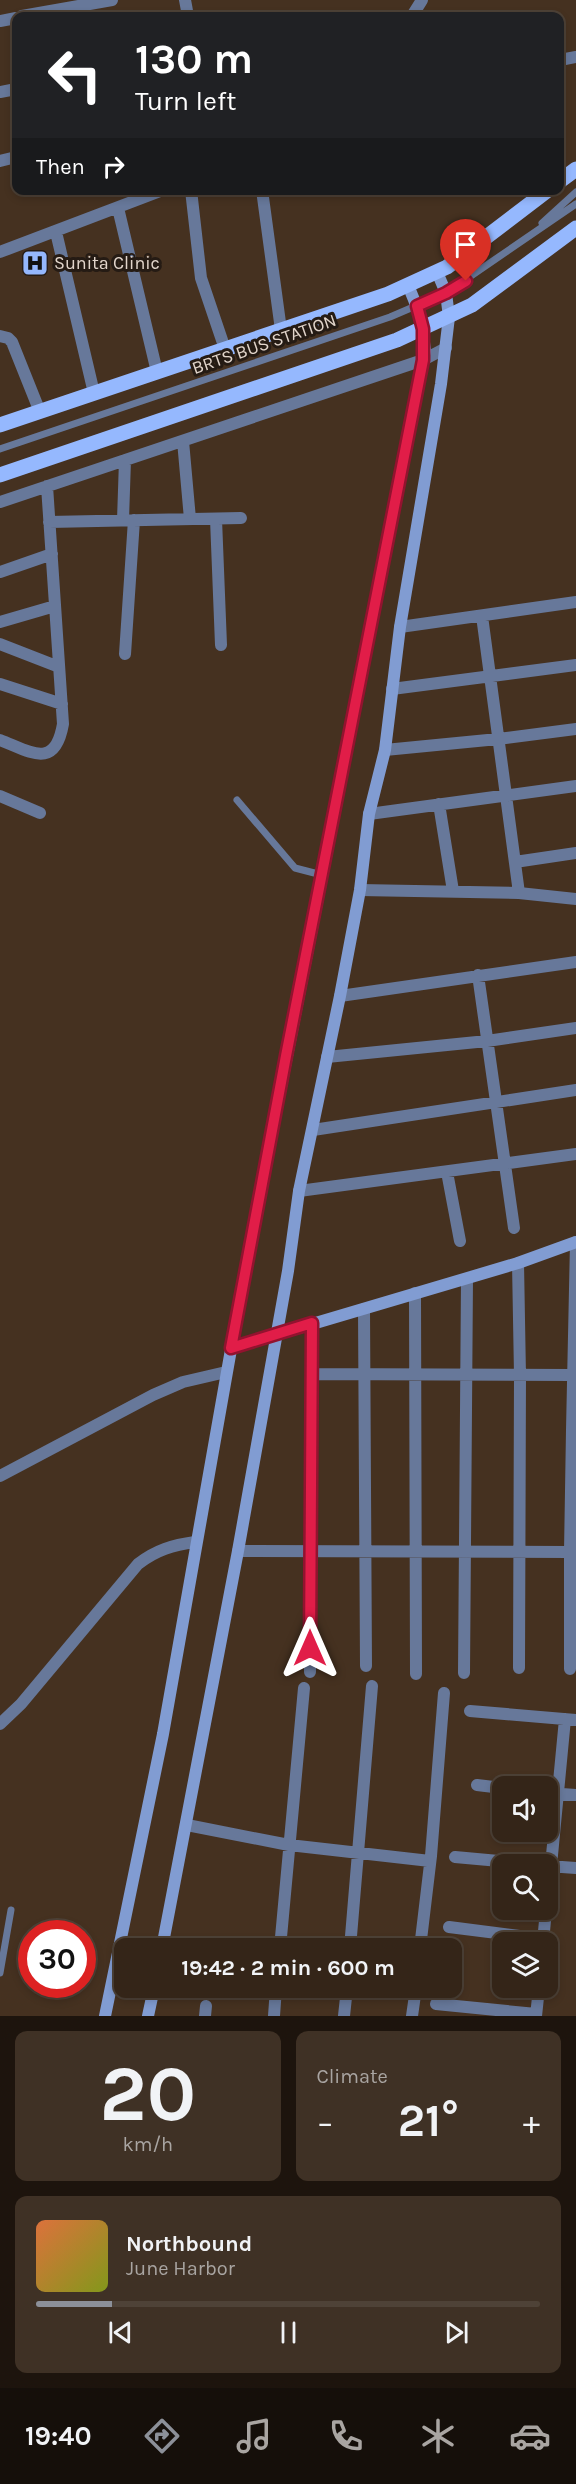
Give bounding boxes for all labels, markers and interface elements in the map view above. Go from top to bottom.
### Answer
text: 130 m [135,34,253,84]
icon: left [36,36,114,114]
text: Turn left [135,85,236,117]
icon: right [97,150,130,183]
text: Then [36,154,85,180]
pin [440,219,491,281]
icon: arrive [449,228,482,261]
hospital icon: Sunita Clinic [20,248,50,278]
place label: Sunita Clinic [54,252,160,274]
street label: BRTS BUS STATION [189,309,339,379]
position arrow [278,1616,342,1680]
map controls [492,1776,558,1998]
button: sound [492,1776,558,1842]
button: search [492,1854,558,1920]
speed limit sign: 30 [18,1920,96,1998]
button: layers [492,1932,558,1998]
text: 19:42 · 2 min · 600 m [181,1955,395,1981]
text: 20 [99,2048,196,2140]
text: Climate [317,2065,388,2088]
text: 21° [398,2095,459,2147]
text: − [317,2103,334,2141]
text: + [523,2103,540,2141]
text: km/h [122,2133,173,2156]
text: Northbound [126,2231,252,2257]
text: June Harbor [126,2257,235,2280]
icon: previous [104,2316,137,2349]
icon: pause [272,2316,305,2349]
icon: next [440,2316,473,2349]
icon: directions [141,2415,183,2457]
icon: music [233,2415,275,2457]
icon: phone [325,2415,367,2457]
icon: climate [417,2415,459,2457]
icon: car [509,2415,551,2457]
text: 19:40 [25,2420,91,2452]

